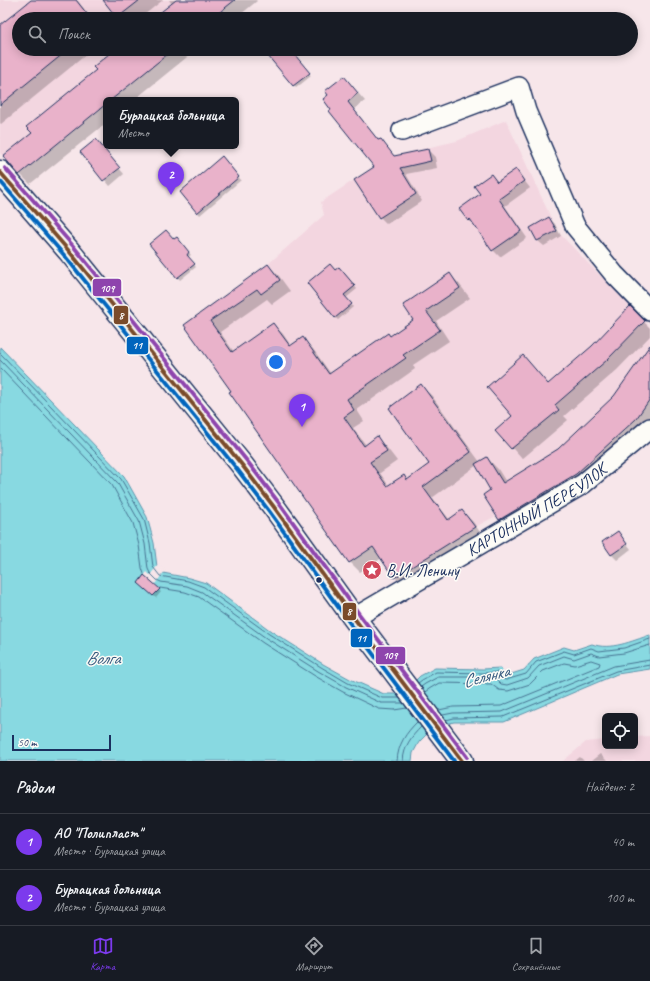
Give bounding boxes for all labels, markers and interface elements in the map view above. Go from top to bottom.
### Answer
search box [12,12,638,56]
icon: search [26,23,48,45]
text: Поиск [58,25,90,44]
popup [103,97,239,149]
text: Бурлацкая больница [118,106,224,125]
text: Место [118,125,149,141]
pin: 2 [158,162,184,195]
line badge: 109 [92,278,122,297]
text: 109 [100,281,116,295]
line badge: 8 [113,305,129,325]
text: 8 [119,308,126,322]
line badge: 11 [126,336,149,355]
text: 11 [132,338,143,352]
your location [266,352,286,372]
pin: 1 [289,394,315,427]
street label: КАРТОННЫЙ ПЕРЕУЛОК [463,457,613,560]
place icon: В.И. Ленину [361,559,383,581]
place label: В.И. Ленину [386,560,460,581]
unlabelled marker [314,575,324,585]
line badge: 8 [342,602,357,621]
text: 8 [347,604,354,618]
line badge: 11 [350,628,373,648]
text: 11 [356,631,367,645]
line badge: 109 [375,646,406,665]
water label: Волга [86,647,122,669]
text: 109 [383,648,399,662]
water label: Селянка [460,659,514,692]
map controls [602,713,638,749]
button: locate [602,713,638,749]
scale bar [12,733,111,752]
text: 50 m [18,735,37,749]
text: Рядом [16,777,54,798]
text: Найдено: 2 [586,779,634,795]
text: АО "Полипласт" [54,824,142,843]
text: 1 [26,834,32,850]
text: 40 m [612,834,634,850]
text: Место · Бурлацкая улица [54,843,165,859]
text: Бурлацкая больница [54,880,160,899]
text: 2 [26,890,32,906]
text: 100 m [606,890,634,906]
text: Место · Бурлацкая улица [54,899,165,915]
tab: Карта [90,935,115,973]
tab: Маршрут [296,935,332,973]
tab: Сохранённые [512,935,560,973]

